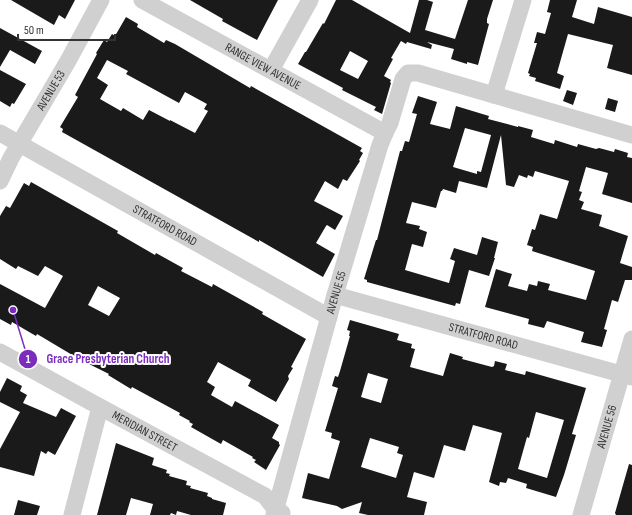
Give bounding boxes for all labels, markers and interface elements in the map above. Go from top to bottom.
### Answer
scale bar [18,16,115,42]
text: 50 m [24,23,44,38]
street label: RANGE VIEW AVENUE [222,39,304,93]
street label: AVENUE 53 [33,68,68,114]
street label: STRATFORD ROAD [130,201,200,249]
street label: AVENUE 55 [322,269,349,316]
street label: STRATFORD ROAD [447,319,520,353]
callout: Grace Presbyterian Church [18,346,177,371]
text: Grace Presbyterian Church [46,351,170,367]
text: 1 [26,352,31,367]
street label: AVENUE 56 [593,403,620,451]
street label: MERIDIAN STREET [110,407,180,455]

